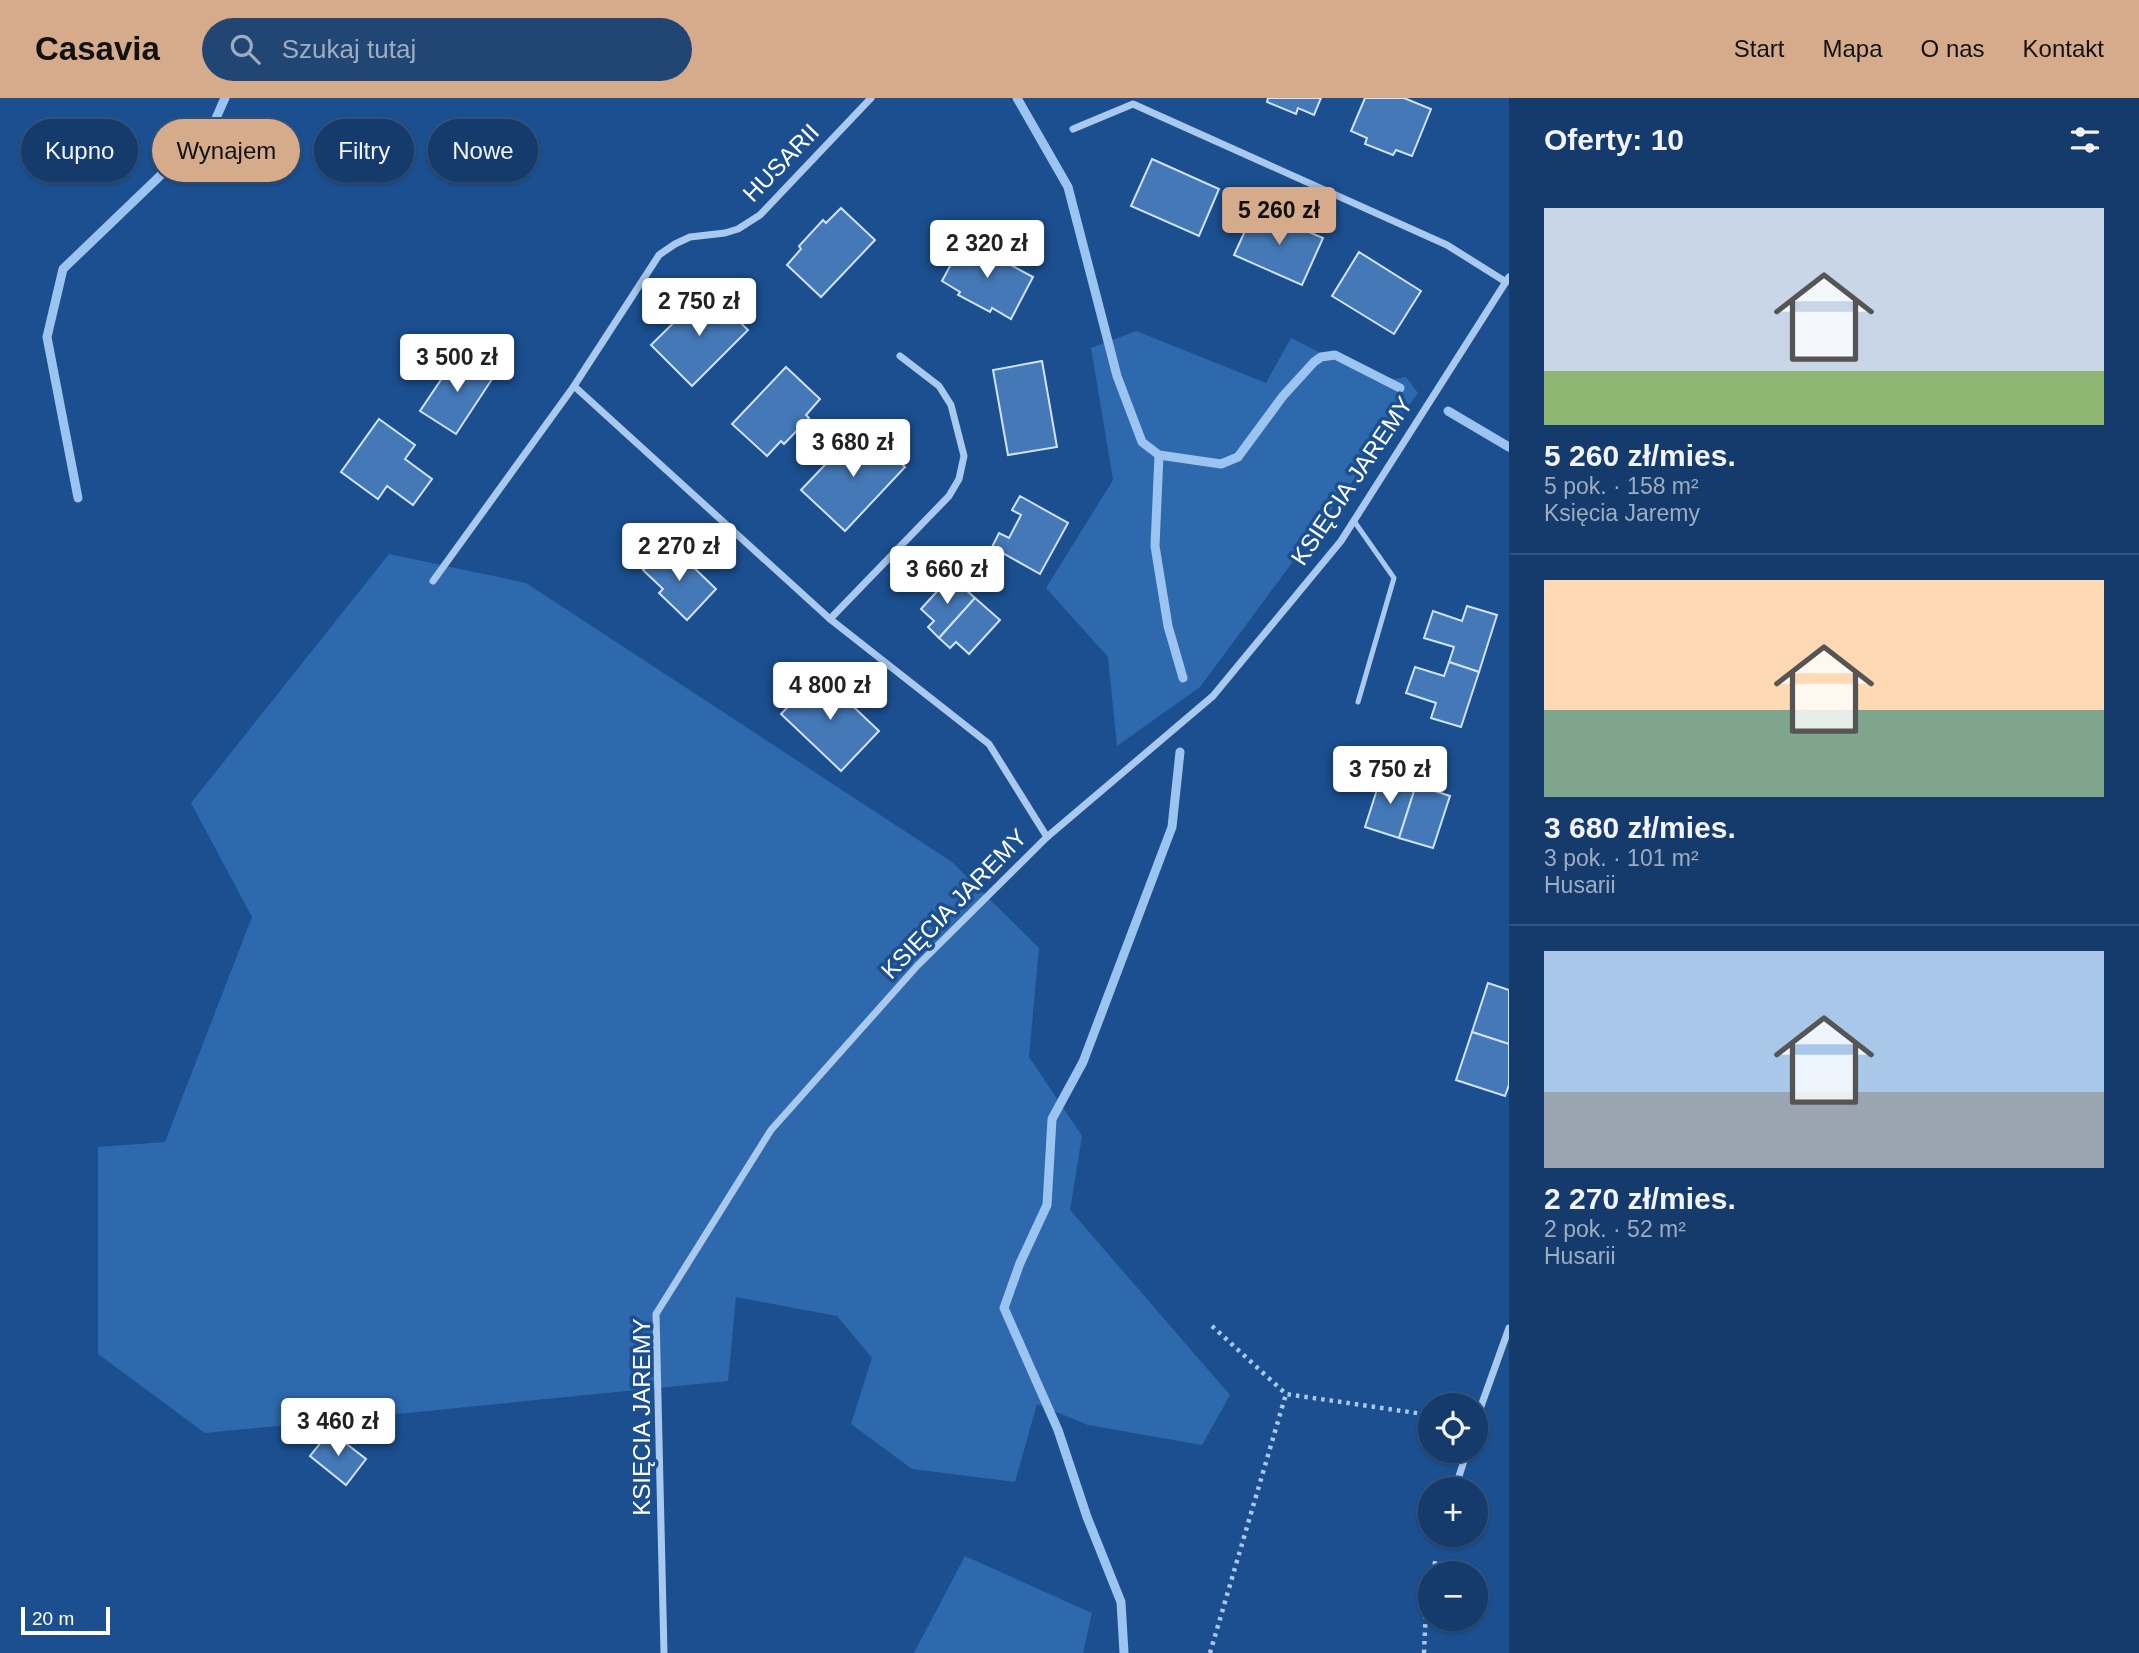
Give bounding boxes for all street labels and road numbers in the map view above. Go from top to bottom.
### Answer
street label: HUSARII [737,118,824,207]
street label: KSIĘCIA JAREMY [1285,391,1418,570]
street label: KSIĘCIA JAREMY [875,823,1032,984]
street label: KSIĘCIA JAREMY [628,1318,655,1516]

